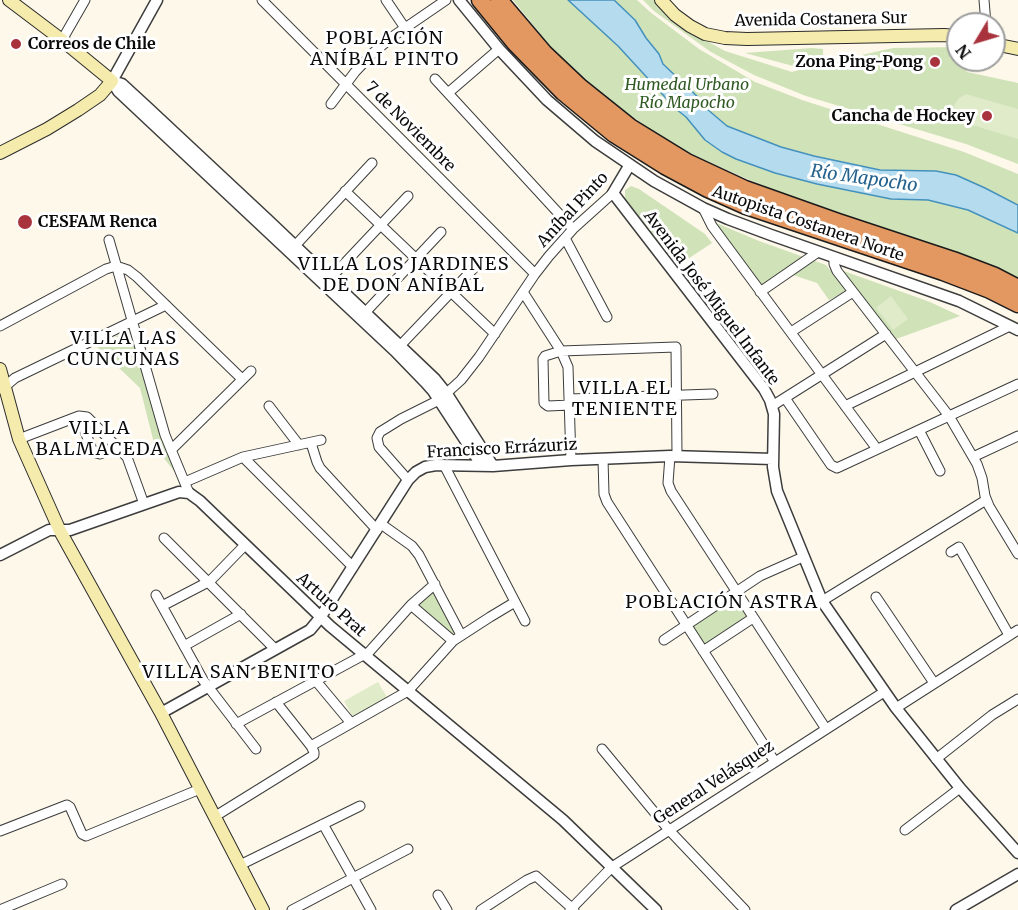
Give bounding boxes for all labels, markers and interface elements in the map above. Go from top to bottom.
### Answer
street label: Avenida Costanera Sur [735,9,907,31]
north arrow [946,12,1006,72]
district label: POBLACIÓN ANÍBAL PINTO [310,28,460,70]
place label: Correos de Chile [28,34,156,54]
marker: Correos de Chile [9,37,23,51]
text: N [952,41,975,63]
place label: Zona Ping-Pong [795,52,923,72]
marker: Zona Ping-Pong [928,55,942,69]
park label: Humedal Urbano Río Mapocho [625,75,749,113]
street label: 7 de Noviembre [361,78,459,176]
place label: Cancha de Hockey [832,106,975,126]
marker: Cancha de Hockey [980,109,994,123]
water label: Río Mapocho [809,161,919,197]
street label: Aníbal Pinto [533,169,613,251]
street label: Autopista Costanera Norte [710,182,906,266]
street label: Avenida José Miguel Infante [639,207,783,389]
place label: CESFAM Renca [38,212,157,232]
marker: CESFAM Renca [16,213,34,231]
district label: VILLA LOS JARDINES DE DON ANÍBAL [298,254,510,296]
district label: VILLA LAS CUNCUNAS [67,328,181,370]
district label: VILLA EL TENIENTE [572,378,678,420]
district label: VILLA BALMACEDA [35,418,165,460]
street label: Francisco Errázuriz [426,435,578,463]
street label: Arturo Prat [292,569,370,641]
district label: POBLACIÓN ASTRA [625,592,819,614]
district label: VILLA SAN BENITO [142,662,336,684]
street label: General Velásquez [650,737,778,829]

